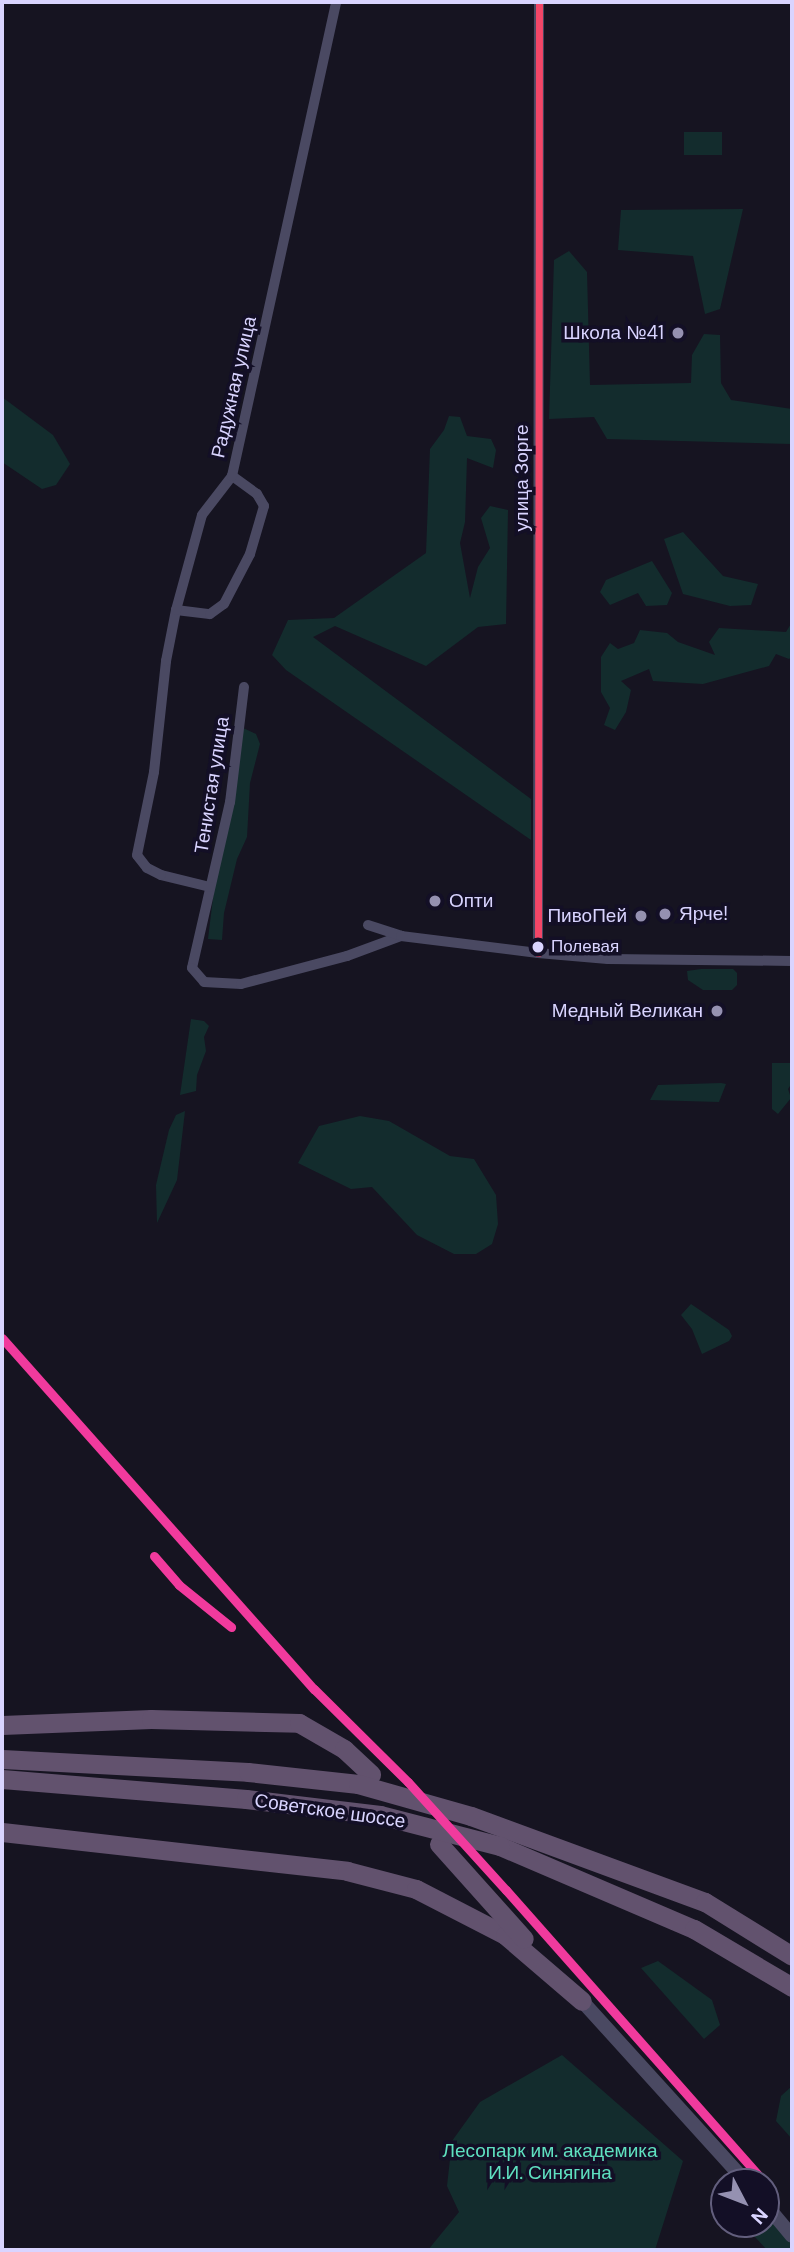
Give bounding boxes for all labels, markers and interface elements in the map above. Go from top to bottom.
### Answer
street label: Радужная улица [207,314,261,460]
place label: Школа №41 [563,322,664,344]
marker: Школа №41 [670,325,686,341]
street label: улица Зорге [511,425,533,531]
street label: Тенистая улица [190,715,234,855]
place label: Опти [449,890,493,912]
marker: Опти [427,893,443,909]
place label: Ярче! [679,903,728,925]
place label: ПивоПей [547,905,627,927]
marker: Ярче! [657,906,673,922]
marker: ПивоПей [633,908,649,924]
place label: Полевая [551,937,619,957]
marker: Полевая [531,940,545,954]
place label: Медный Великан [552,1000,703,1022]
marker: Медный Великан [709,1003,725,1019]
street label: Советское шоссе [253,1789,407,1833]
park label: Лесопарк им. академика И.И. Синягина [442,2140,658,2184]
north arrow [710,2168,780,2238]
text: N [746,2203,773,2230]

